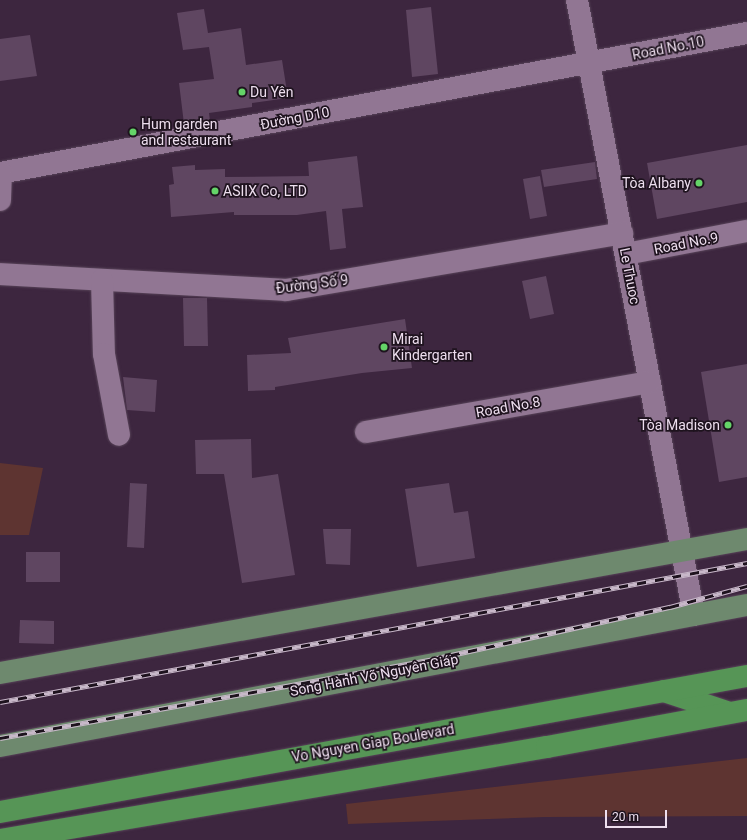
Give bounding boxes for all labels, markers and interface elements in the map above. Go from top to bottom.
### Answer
street label: Road No.10 [631,33,705,63]
place label: Du Yên [250,84,293,100]
marker: Du Yên [237,87,247,97]
street label: Đường D10 [259,103,331,133]
place label: Hum garden and restaurant [141,116,231,148]
marker: Hum garden and restaurant [128,127,138,137]
place label: Tòa Albany [622,175,691,191]
marker: Tòa Albany [694,178,704,188]
place label: ASIIX Co, LTD [223,183,307,199]
marker: ASIIX Co, LTD [210,186,220,196]
street label: Road No.9 [652,229,720,257]
street label: Le Thuoc [616,246,644,306]
street label: Đường Số 9 [275,271,349,297]
place label: Mirai Kindergarten [392,331,472,364]
marker: Mirai Kindergarten [379,342,389,352]
street label: Road No.8 [474,393,542,421]
place label: Tòa Madison [639,417,720,433]
marker: Tòa Madison [723,420,733,430]
street label: Song Hành Võ Nguyên Giáp [288,650,460,700]
street label: Vo Nguyen Giap Boulevard [290,720,456,766]
scale bar [607,802,669,828]
text: 20 m [612,810,639,824]

